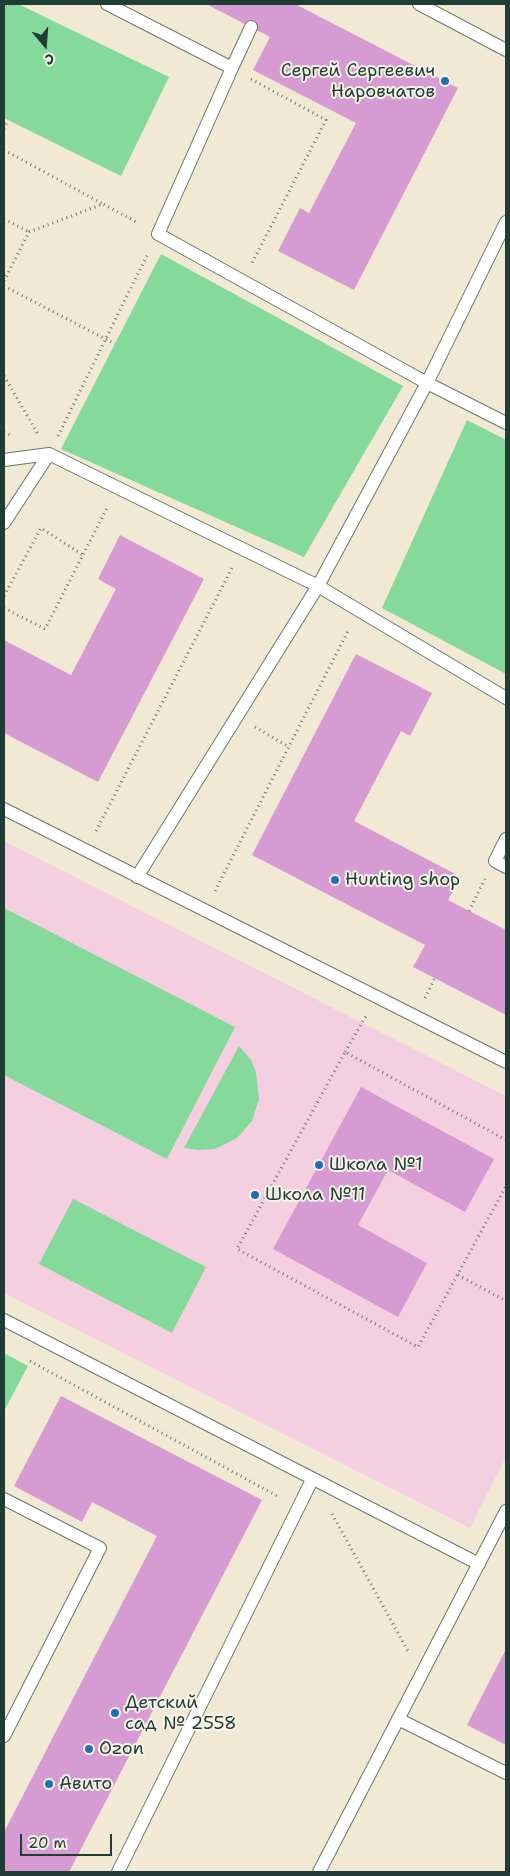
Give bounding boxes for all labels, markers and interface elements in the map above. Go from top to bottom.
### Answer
north arrow [20,20,70,70]
text: С [43,49,57,69]
place label: Сергей Сергеевич Наровчатов [281,60,435,102]
marker: Сергей Сергеевич Наровчатов [439,75,451,87]
place label: Hunting shop [345,869,460,891]
marker: Hunting shop [329,874,341,886]
place label: Школа №1 [329,1154,423,1176]
marker: Школа №1 [313,1159,325,1171]
place label: Школа №11 [265,1184,366,1206]
marker: Школа №11 [249,1189,261,1201]
place label: Детский сад № 2558 [125,1692,237,1735]
marker: Детский сад № 2558 [109,1707,121,1719]
place label: Ozon [99,1738,144,1760]
marker: Ozon [83,1743,95,1755]
place label: Авито [59,1773,112,1795]
marker: Авито [43,1778,55,1790]
scale bar [22,1824,115,1856]
text: 20 m [28,1833,67,1853]

